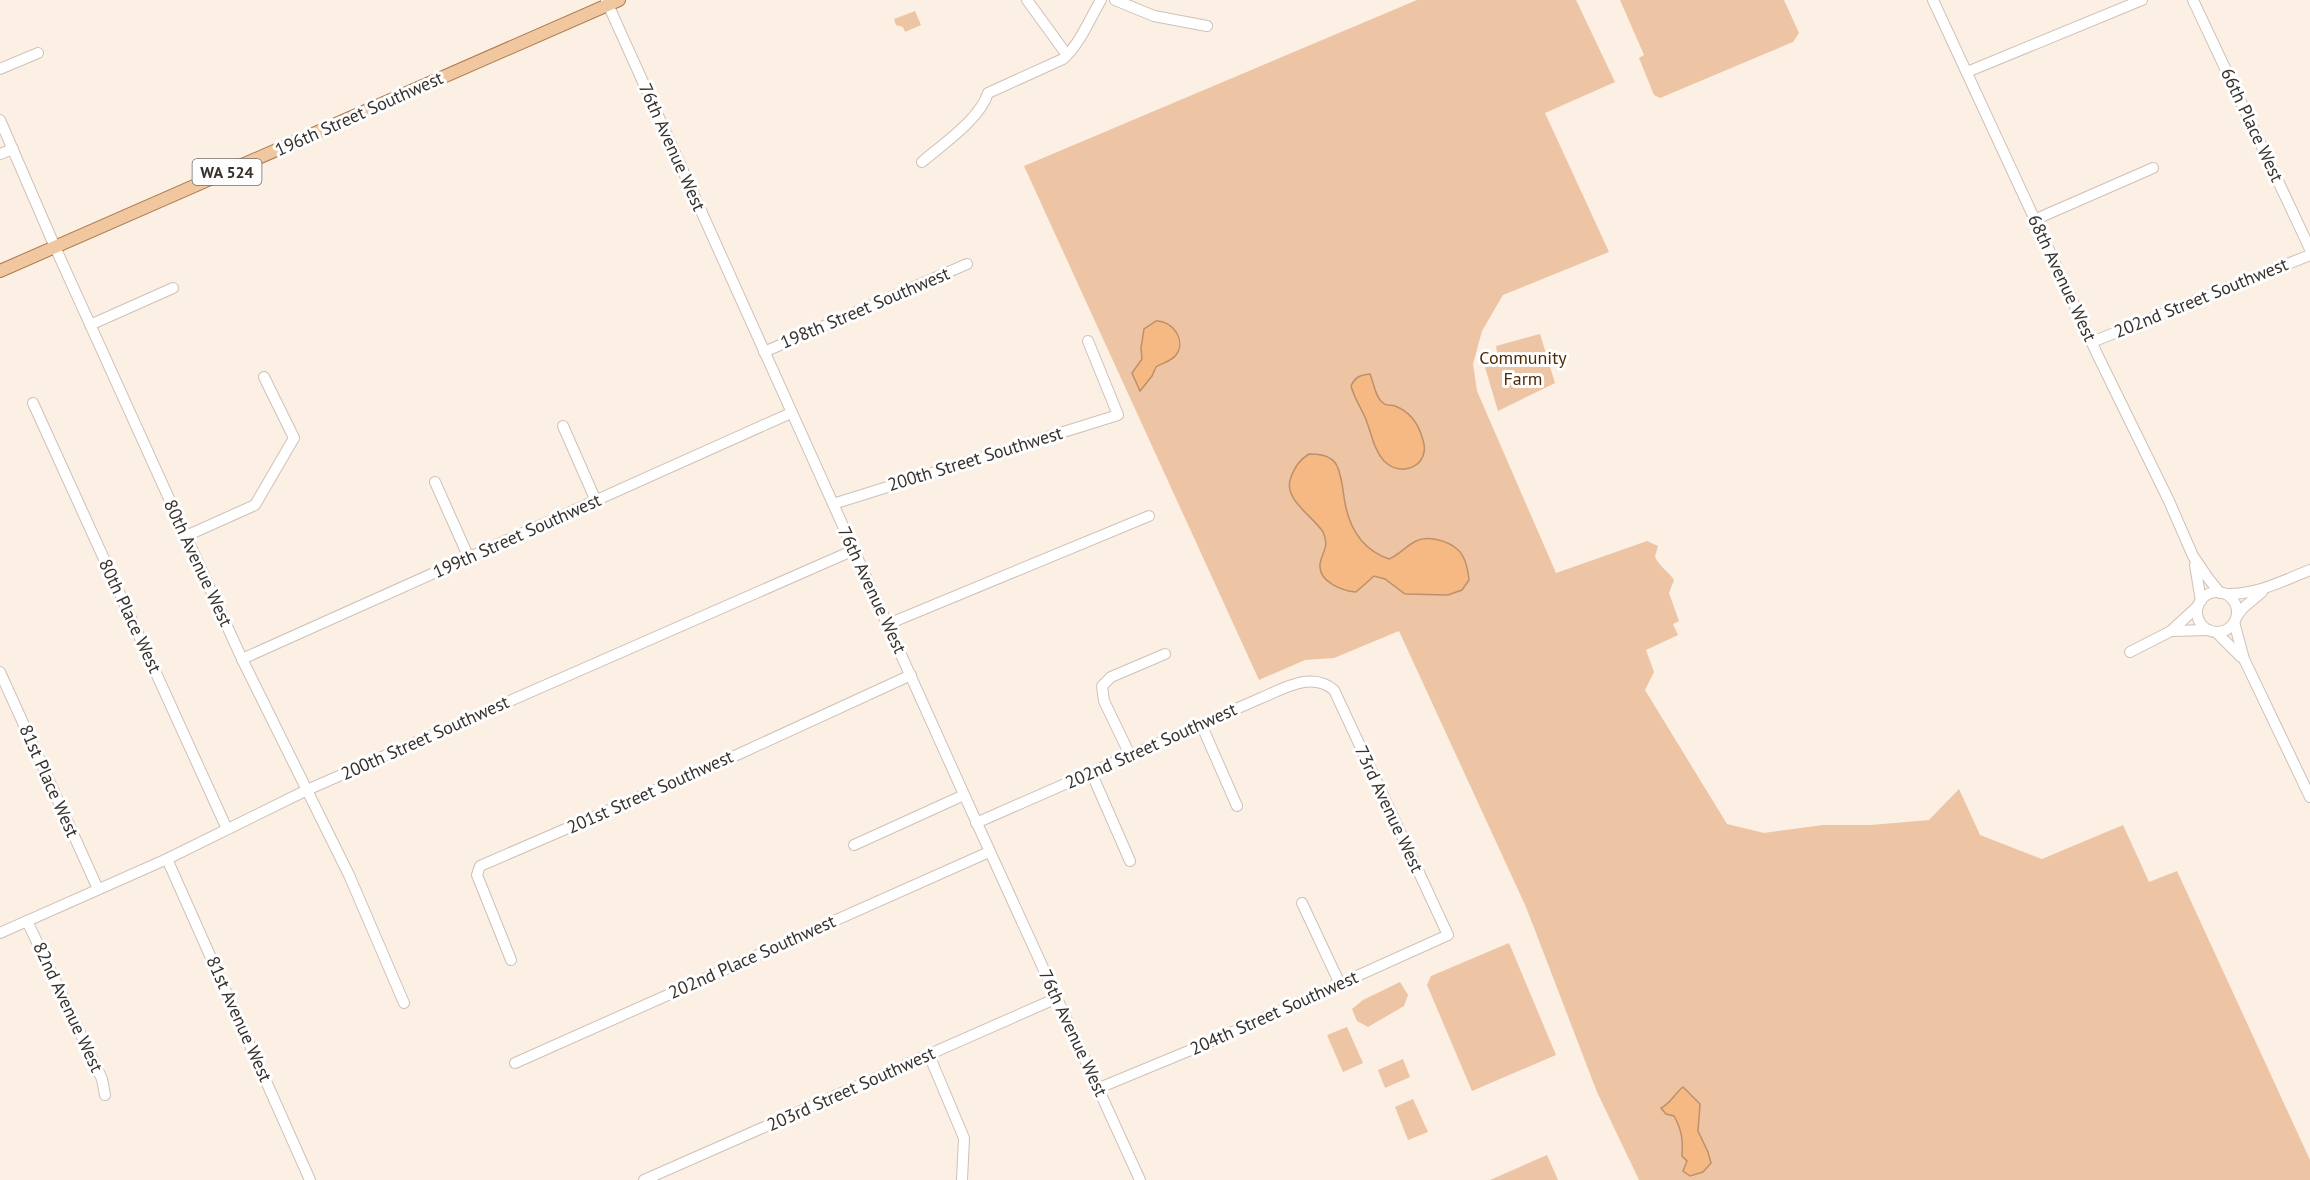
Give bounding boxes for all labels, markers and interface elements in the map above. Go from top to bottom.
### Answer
street label: 66th Place West [2216,64,2289,185]
street label: 196th Street Southwest [271,66,446,161]
street label: 76th Avenue West [634,79,711,214]
road number: WA 524 [192,159,262,185]
street label: 68th Avenue West [2023,211,2102,345]
street label: 202nd Street Southwest [2111,252,2291,343]
street label: 198th Street Southwest [777,261,953,354]
park label: Community Farm [1479,346,1567,390]
street label: 200th Street Southwest [885,421,1065,496]
street label: 199th Street Southwest [429,488,604,583]
street label: 80th Avenue West [159,496,238,630]
street label: 76th Avenue West [833,523,912,657]
street label: 80th Place West [94,555,167,676]
street label: 200th Street Southwest [337,690,512,785]
street label: 202nd Street Southwest [1061,697,1240,794]
street label: 81st Place West [14,721,84,841]
street label: 73rd Avenue West [1350,742,1429,876]
street label: 201st Street Southwest [563,745,736,839]
street label: 202nd Place Southwest [665,909,839,1004]
street label: 82nd Avenue West [28,938,109,1076]
street label: 81st Avenue West [201,952,277,1085]
street label: 204th Street Southwest [1186,965,1361,1060]
street label: 76th Avenue West [1034,966,1113,1100]
street label: 203rd Street Southwest [763,1041,938,1136]

